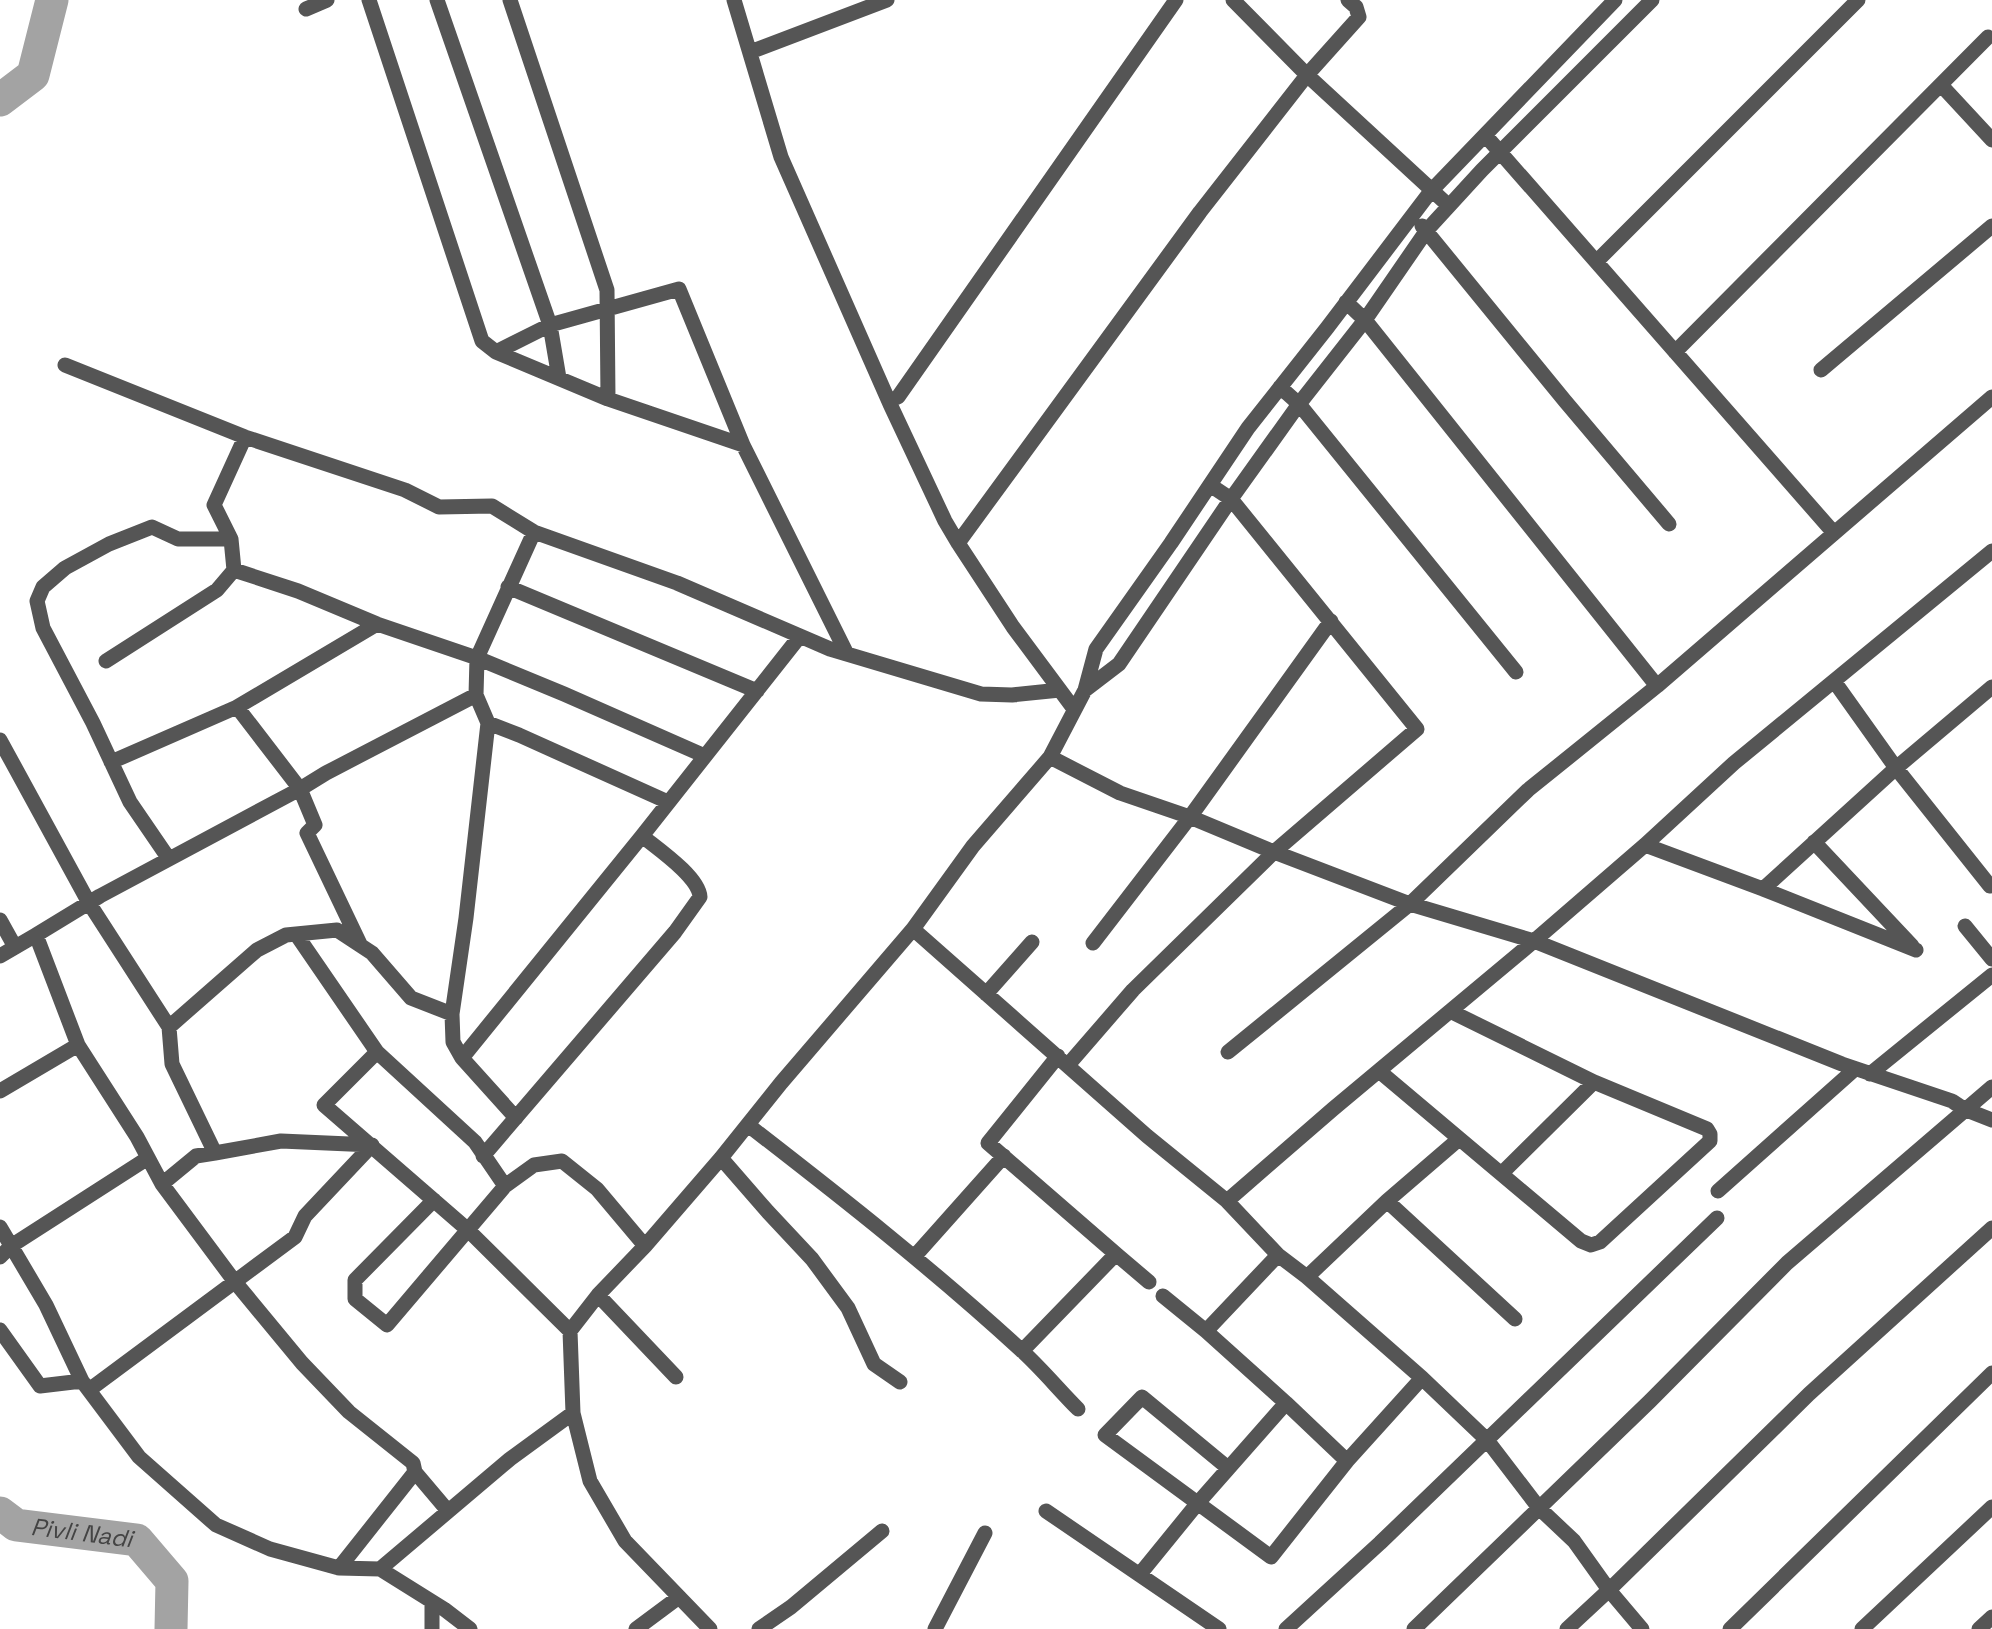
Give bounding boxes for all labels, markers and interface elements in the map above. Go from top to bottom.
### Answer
water label: Pivli Nadi [29,1511,137,1555]

